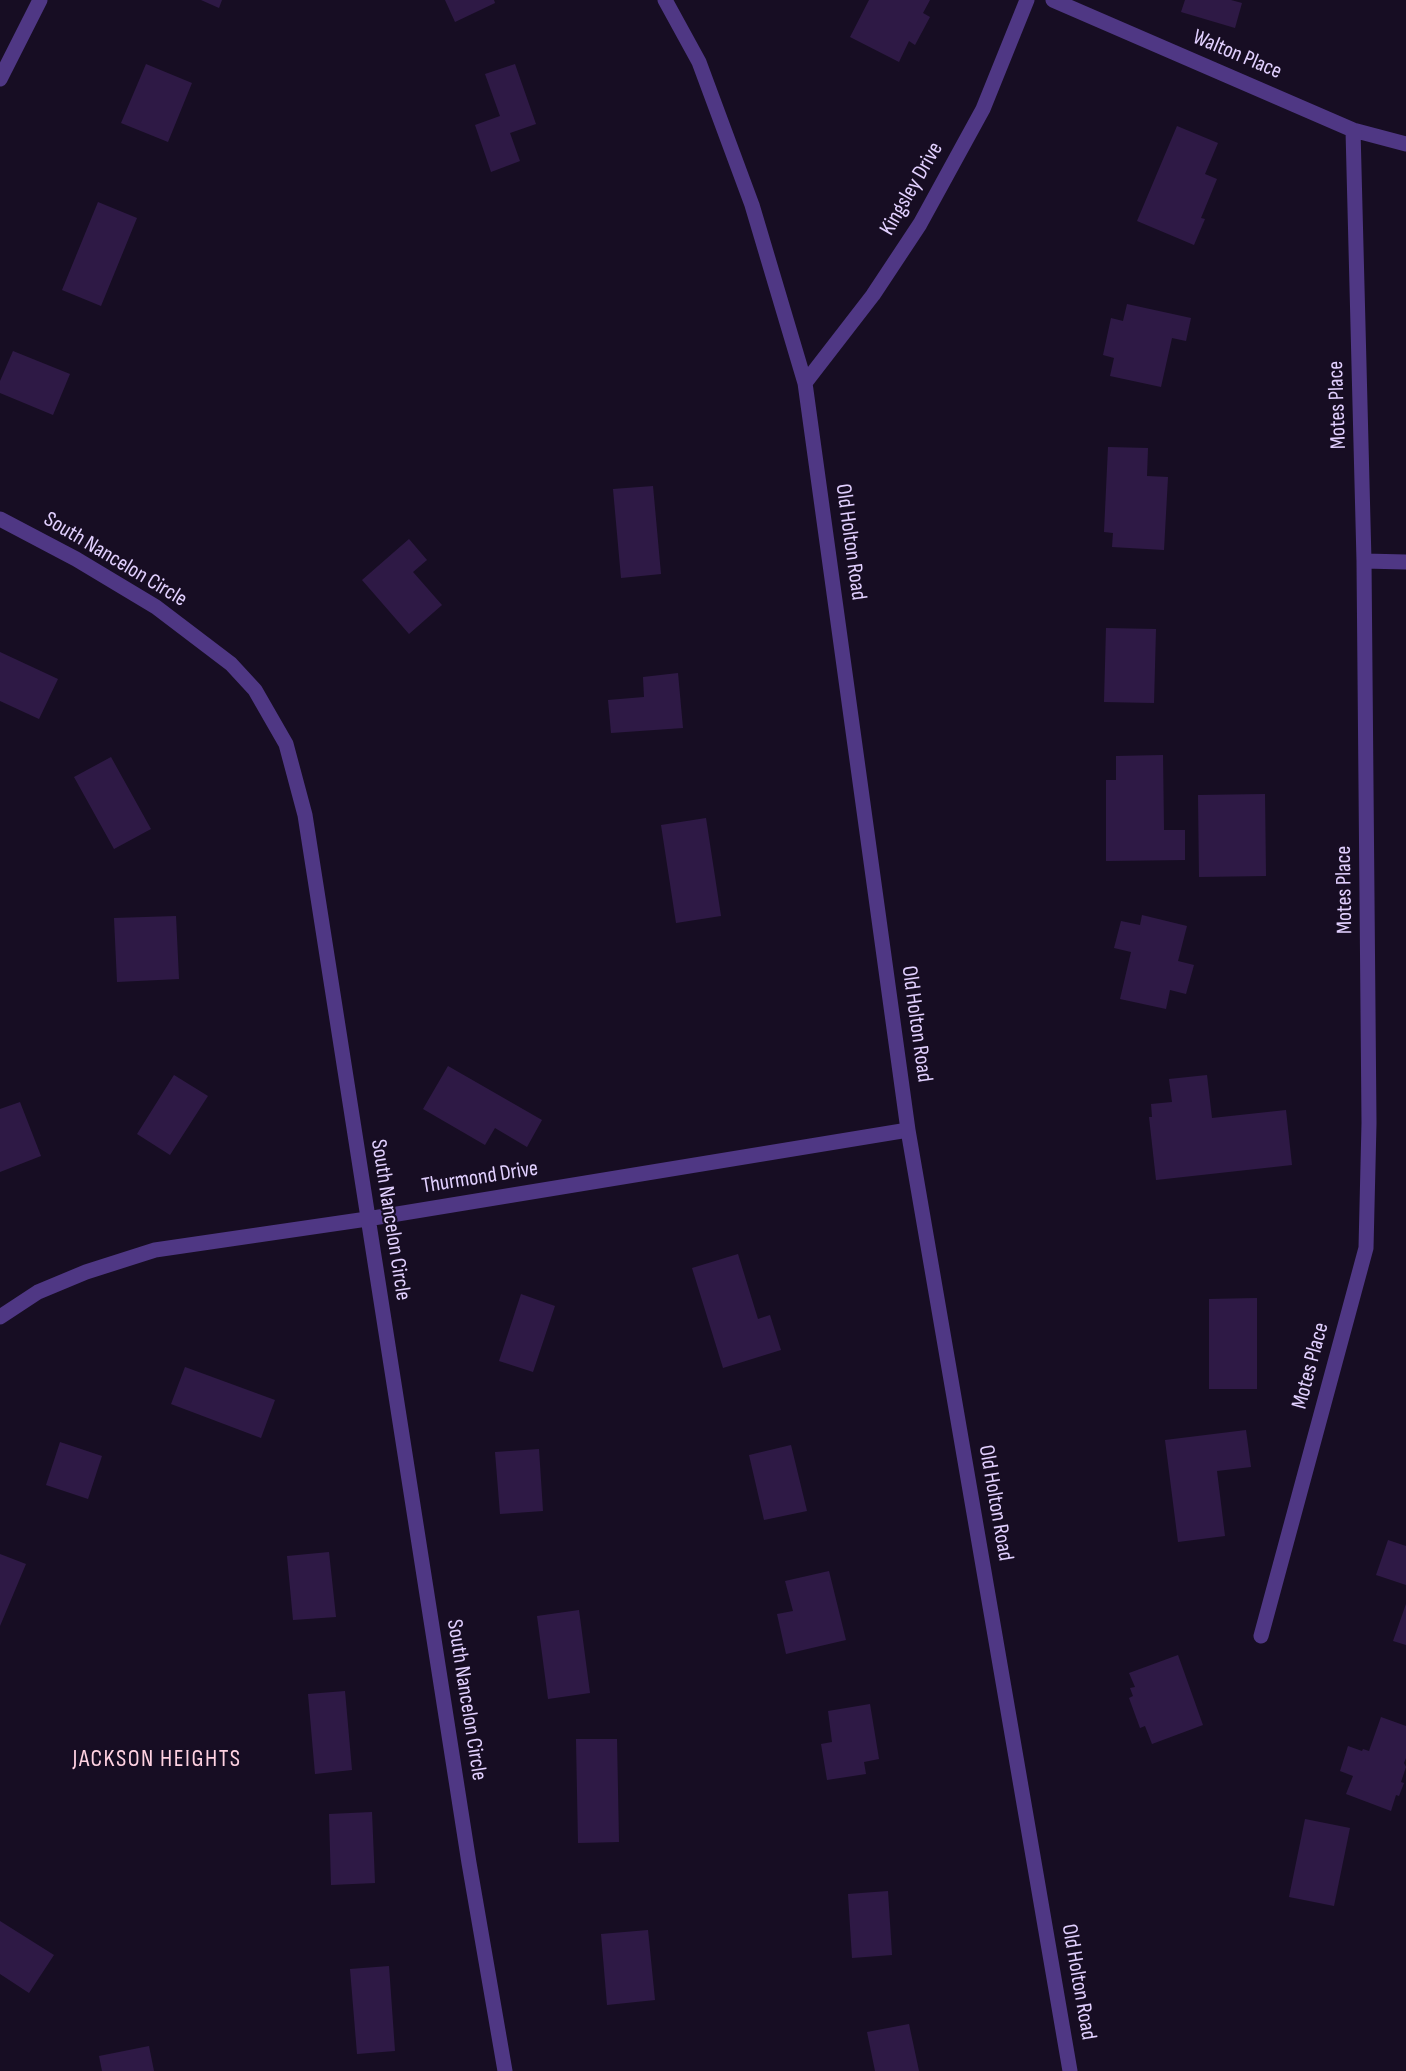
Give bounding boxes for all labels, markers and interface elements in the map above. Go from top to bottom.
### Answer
street label: Walton Place [1188,24,1286,86]
street label: Kingsley Drive [875,138,949,240]
street label: Motes Place [1323,360,1353,450]
street label: Old Holton Road [829,482,871,602]
street label: South Nancelon Circle [39,507,191,613]
street label: Motes Place [1331,846,1359,934]
street label: Old Holton Road [895,964,937,1084]
street label: South Nancelon Circle [364,1138,416,1302]
street label: Thurmond Drive [420,1156,540,1200]
street label: Motes Place [1287,1320,1335,1412]
street label: Old Holton Road [972,1443,1018,1563]
street label: South Nancelon Circle [440,1618,492,1782]
district label: JACKSON HEIGHTS [72,1746,242,1774]
street label: Old Holton Road [1055,1922,1101,2042]

